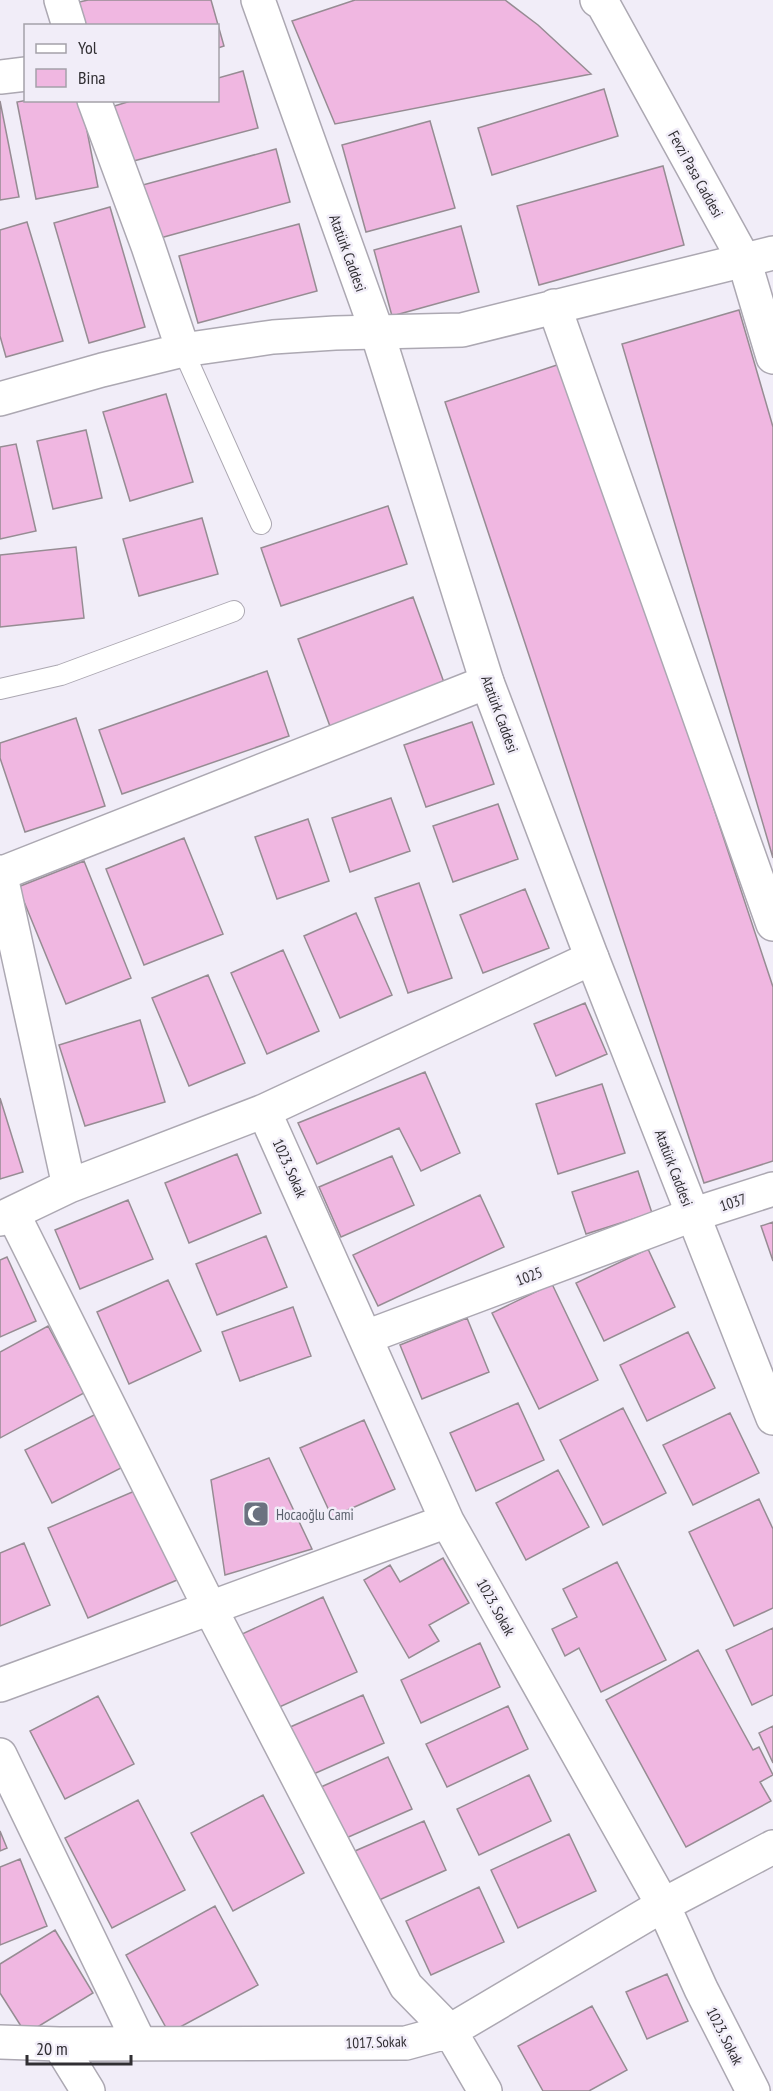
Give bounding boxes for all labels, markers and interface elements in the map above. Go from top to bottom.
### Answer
legend [24,24,219,102]
text: Yol [78,36,98,59]
text: Bina [78,66,106,89]
street label: Fevzi Pasa Caddesi [664,127,728,221]
street label: Atatürk Caddesi [325,212,371,294]
street label: Atatürk Caddesi [477,673,523,755]
street label: Atatürk Caddesi [651,1127,697,1209]
street label: 1023. Sokak [269,1136,311,1201]
street label: 1037 [717,1189,749,1215]
street label: 1025 [513,1262,545,1290]
mosque icon: Hocaoğlu Cami [241,1499,271,1529]
place label: Hocaoğlu Cami [276,1505,354,1524]
street label: 1023. Sokak [473,1575,520,1639]
street label: 1023. Sokak [702,2004,748,2068]
scale bar [27,2028,130,2066]
street label: 1017. Sokak [345,2031,407,2053]
text: 20 m [36,2037,68,2060]

